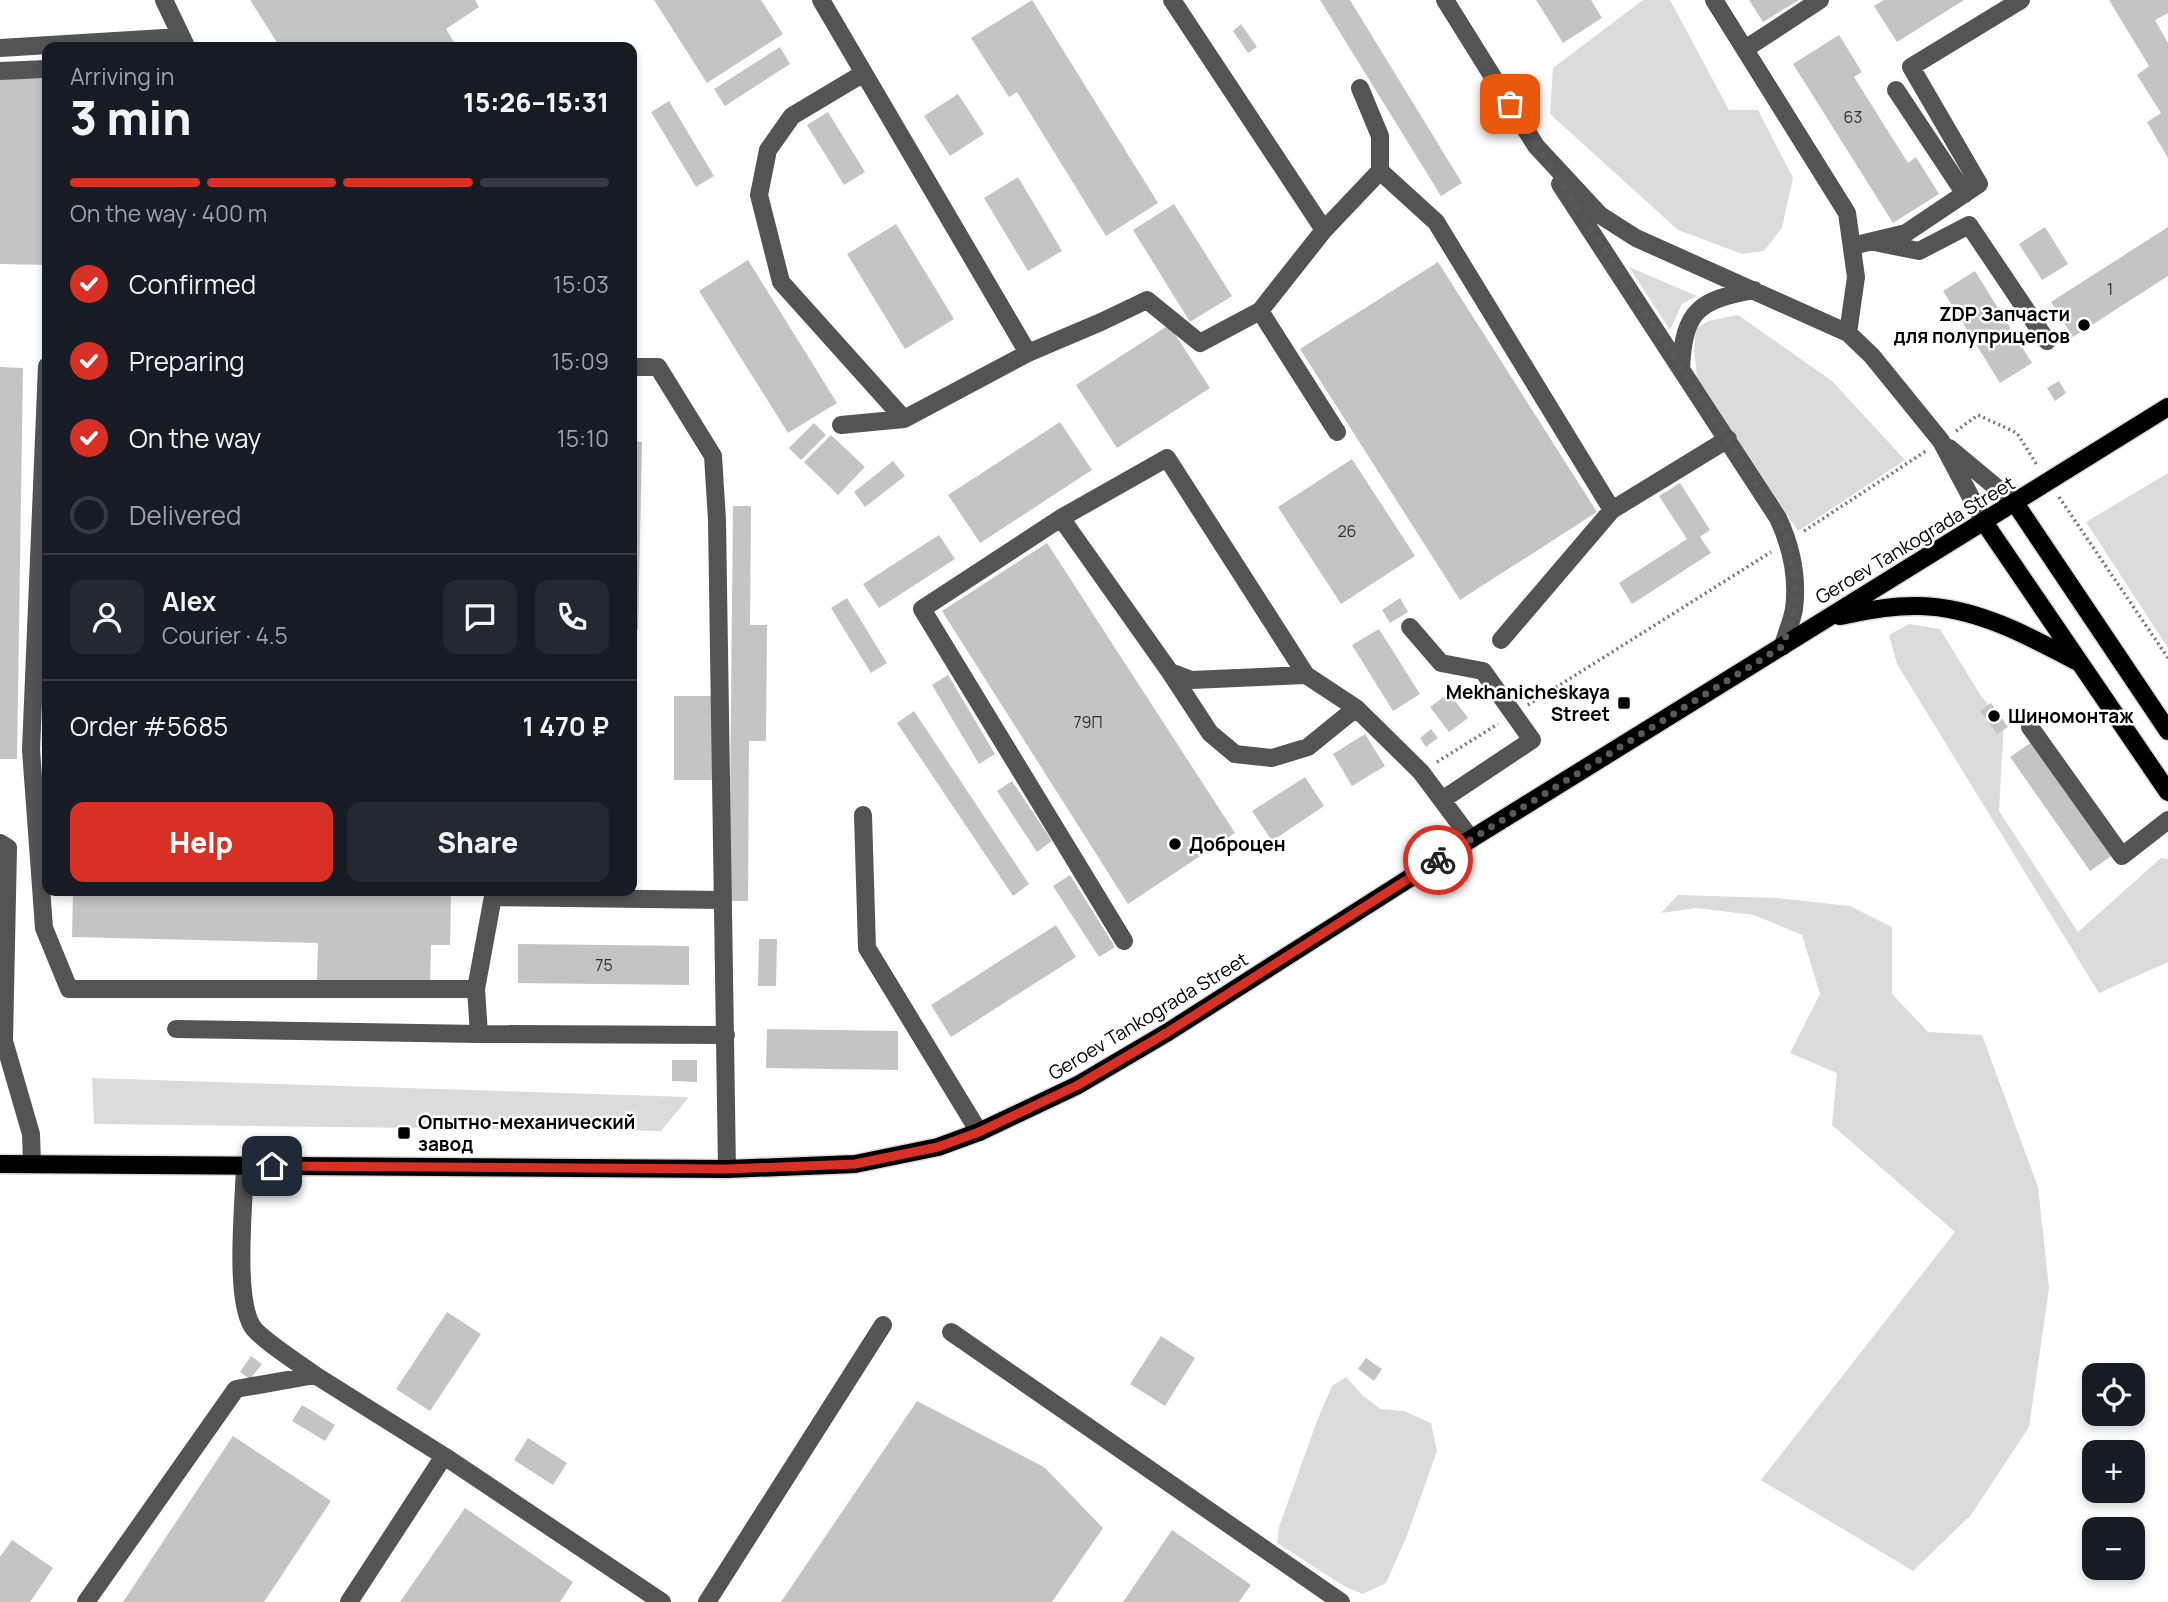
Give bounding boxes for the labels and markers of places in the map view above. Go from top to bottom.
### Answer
pin [1480,74,1540,134]
place label: ZDP Запчасти для полуприцепов [1894,301,2070,349]
marker: ZDP Запчасти для полуприцепов [2076,317,2092,333]
place label: Mekhanicheskaya Street [1446,679,1610,727]
marker: Mekhanicheskaya Street [1616,695,1632,711]
place label: Шиномонтаж [2008,703,2134,729]
marker: Шиномонтаж [1986,708,2002,724]
place label: Доброцен [1189,831,1286,857]
marker: Доброцен [1167,836,1183,852]
place label: Опытно-механический завод [418,1109,635,1157]
marker: Опытно-механический завод [396,1125,412,1141]
pin [242,1136,302,1196]

